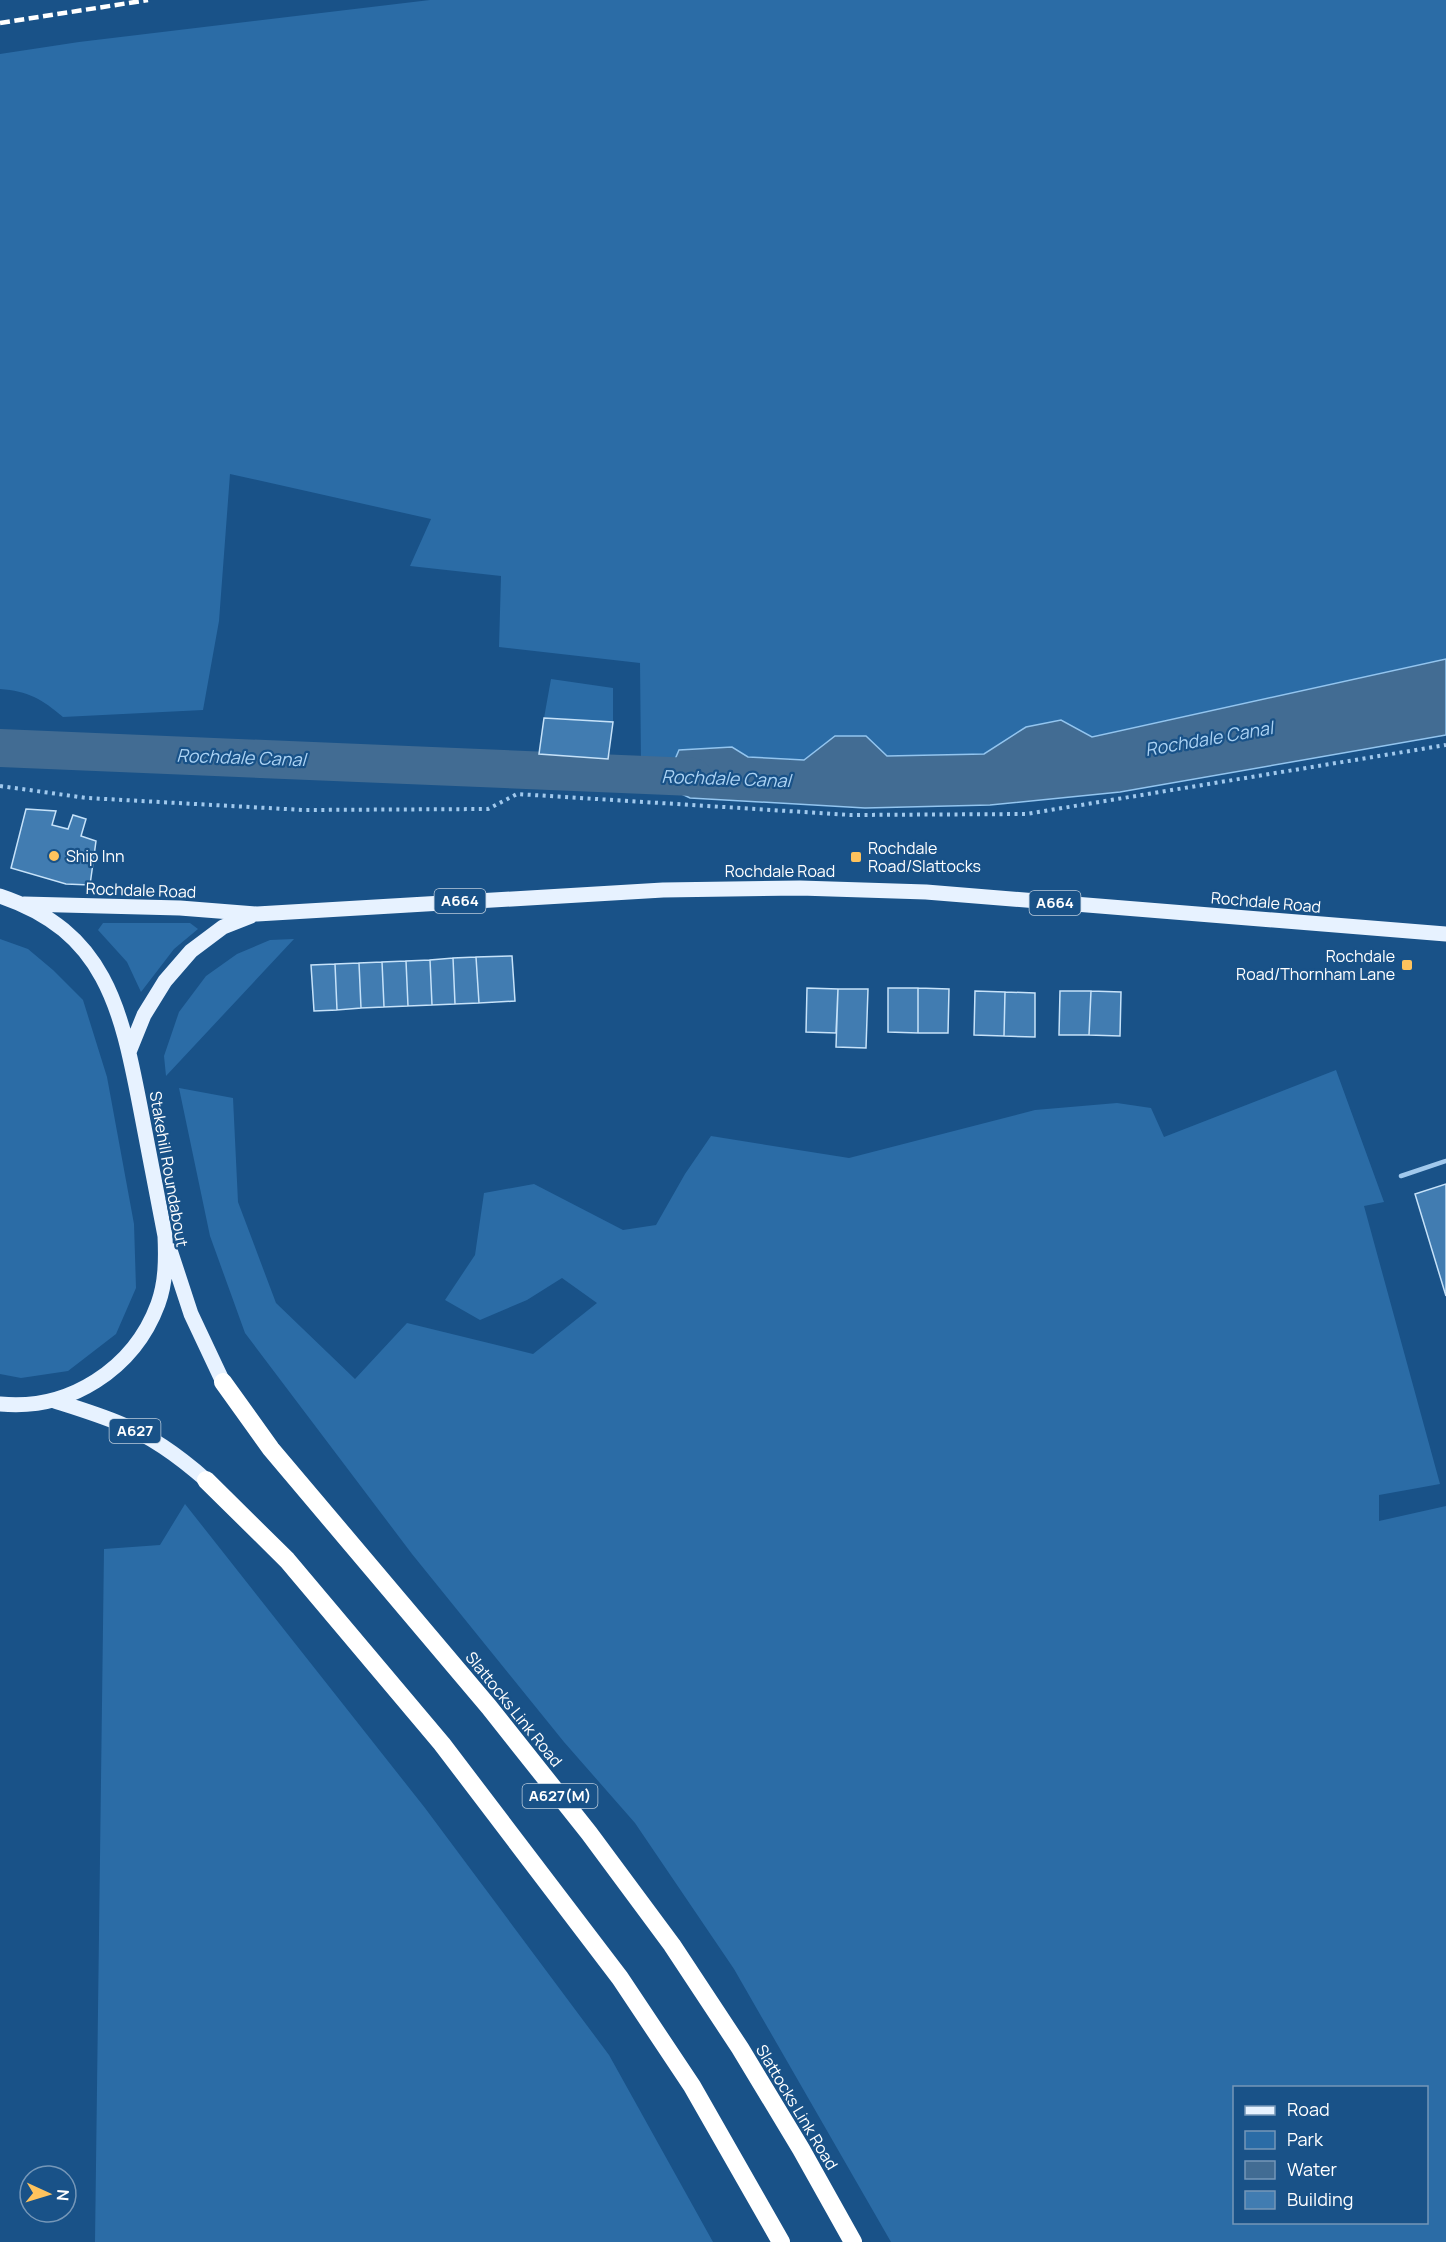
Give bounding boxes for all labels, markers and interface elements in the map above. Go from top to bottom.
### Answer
water label: Rochdale Canal [1143,714,1277,761]
water label: Rochdale Canal [176,743,309,771]
water label: Rochdale Canal [661,764,794,792]
place label: Rochdale Road/Slattocks [868,837,981,877]
place label: Ship Inn [66,845,125,867]
marker: Ship Inn [47,849,61,863]
marker: Rochdale Road/Slattocks [849,850,863,864]
street label: Rochdale Road [725,860,835,882]
street label: Rochdale Road [85,877,197,903]
street label: Rochdale Road [1210,886,1322,918]
road number: A664 [434,889,486,913]
road number: A664 [1030,891,1080,915]
place label: Rochdale Road/Thornham Lane [1236,945,1395,985]
marker: Rochdale Road/Thornham Lane [1400,958,1414,972]
street label: Stakehill Roundabout [144,1089,194,1249]
road number: A627 [110,1419,160,1443]
street label: Slattocks Link Road [461,1647,567,1771]
road number: A627(M) [522,1784,598,1808]
street label: Slattocks Link Road [751,2040,843,2174]
legend [1233,2086,1428,2224]
text: Road [1287,2097,1330,2121]
text: Park [1287,2127,1324,2151]
text: Water [1287,2157,1337,2181]
north arrow [18,2164,78,2224]
text: Building [1287,2187,1353,2211]
text: N [52,2189,74,2202]

